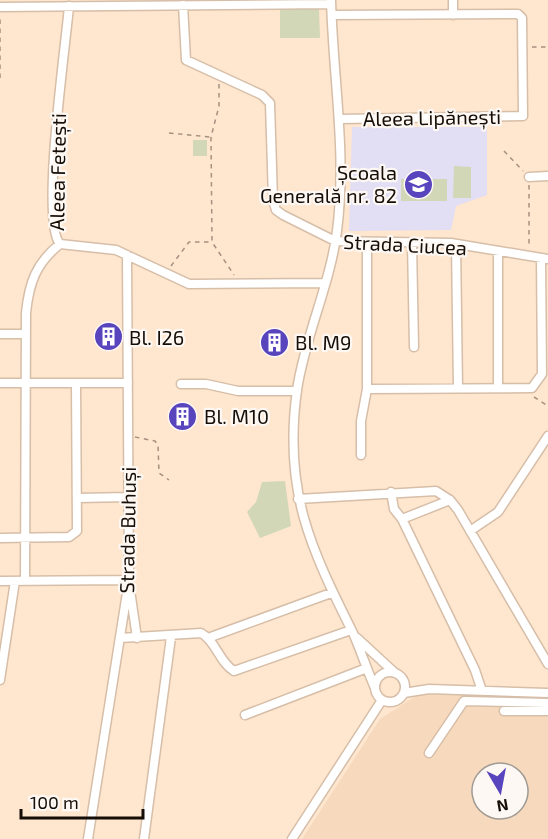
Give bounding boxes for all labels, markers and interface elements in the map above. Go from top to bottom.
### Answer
street label: Aleea Lipănești [363,104,501,132]
street label: Aleea Fetești [44,113,72,231]
place label: Școala Generală nr. 82 [260,160,397,207]
school or university icon: Școala Generală nr. 82 [402,168,434,200]
street label: Strada Ciucea [343,229,467,259]
building icon: Bl. I26 [92,321,124,353]
place label: Bl. I26 [129,325,184,349]
building icon: Bl. M9 [258,326,290,358]
place label: Bl. M9 [295,330,351,354]
building icon: Bl. M10 [167,400,199,432]
place label: Bl. M10 [204,404,269,428]
street label: Strada Buhuși [114,467,142,594]
north arrow [470,761,530,821]
scale bar [21,782,142,820]
text: 100 m [30,791,79,813]
text: N [495,796,510,817]

